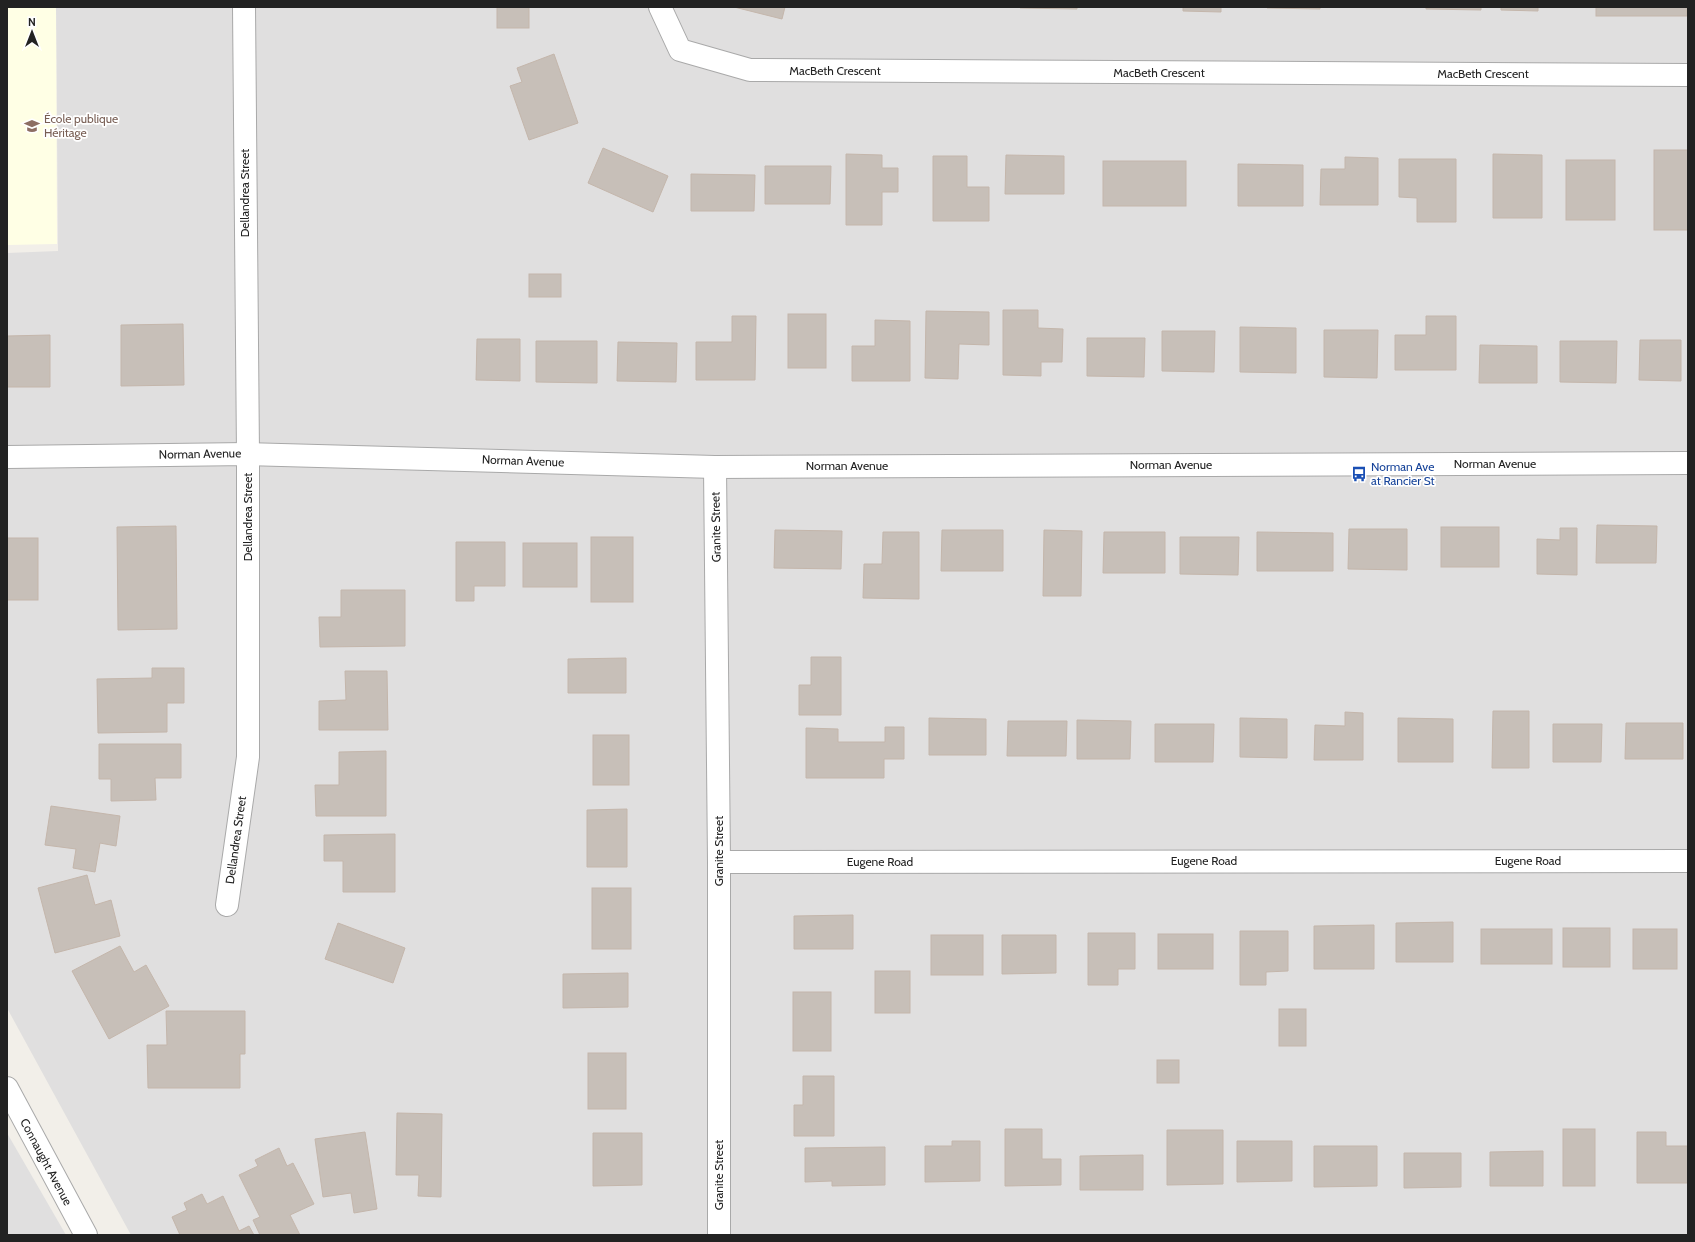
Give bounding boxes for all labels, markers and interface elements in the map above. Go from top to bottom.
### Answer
north arrow [12,12,52,52]
text: N [28,15,36,29]
street label: MacBeth Crescent [789,63,881,78]
street label: MacBeth Crescent [1113,65,1205,80]
street label: MacBeth Crescent [1437,66,1529,81]
place label: École publique Héritage [44,111,118,140]
school or university icon: École publique Héritage [23,117,41,135]
street label: Dellandrea Street [237,149,252,237]
street label: Norman Avenue [159,445,241,462]
street label: Norman Avenue [482,452,564,469]
street label: Norman Avenue [1454,456,1536,471]
street label: Norman Avenue [1130,457,1212,472]
street label: Norman Avenue [806,458,888,473]
place label: Norman Ave at Rancier St [1371,459,1435,488]
bus stop icon: Norman Ave at Rancier St [1350,465,1368,483]
street label: Dellandrea Street [240,473,255,561]
street label: Granite Street [707,492,724,562]
street label: Dellandrea Street [222,795,249,885]
street label: Granite Street [711,816,726,886]
street label: Eugene Road [1171,853,1237,868]
street label: Eugene Road [1495,853,1561,868]
street label: Eugene Road [847,854,913,869]
street label: Connaught Avenue [17,1116,76,1208]
street label: Granite Street [711,1140,726,1210]

